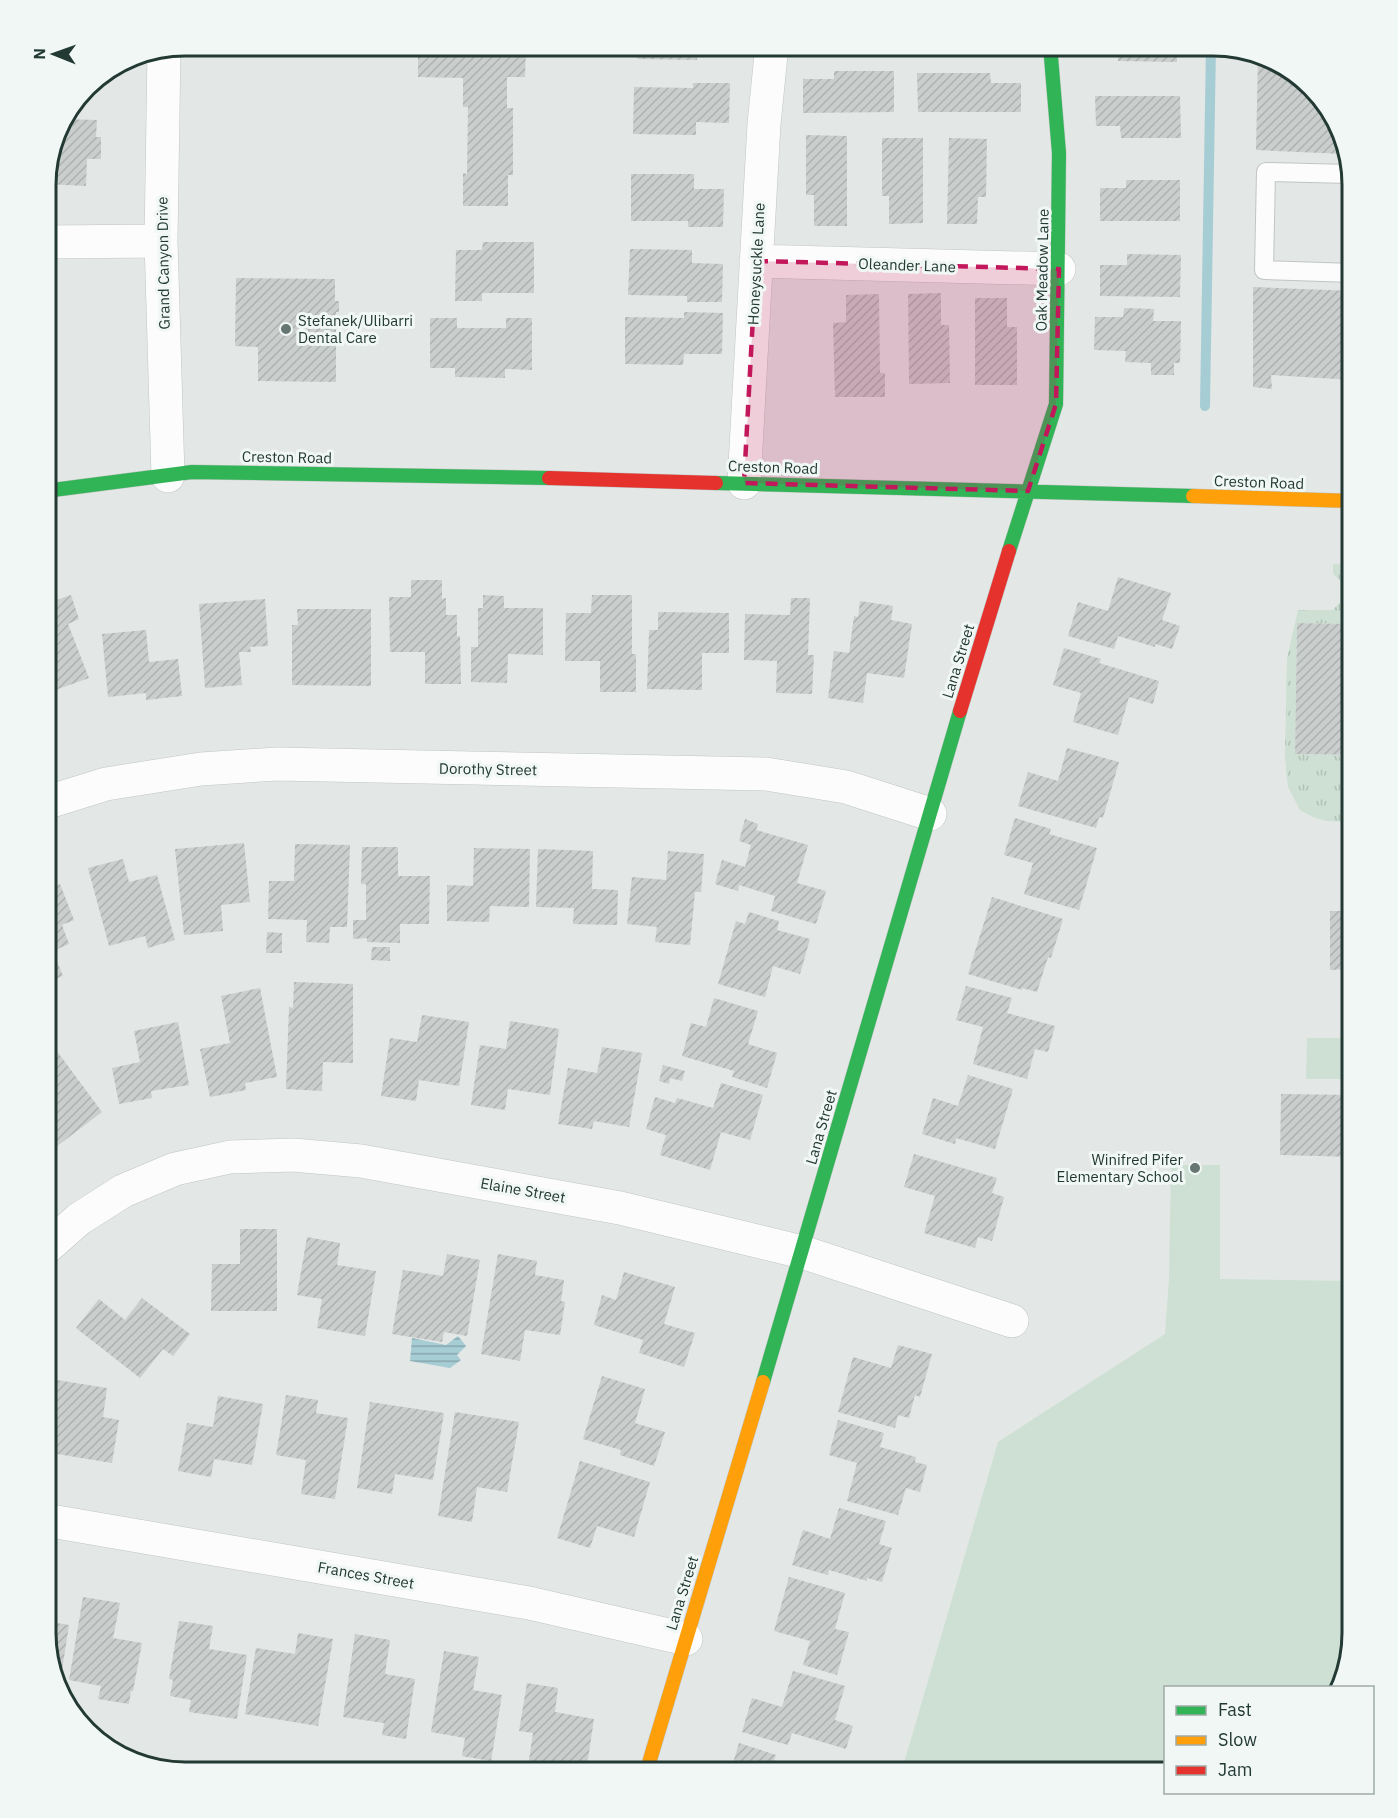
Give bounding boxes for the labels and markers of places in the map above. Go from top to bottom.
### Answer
place label: Stefanek/Ulibarri Dental Care [298,311,413,347]
marker: Stefanek/Ulibarri Dental Care [279,322,293,336]
place label: Winifred Pifer Elementary School [1056,1150,1183,1186]
marker: Winifred Pifer Elementary School [1188,1161,1202,1175]

